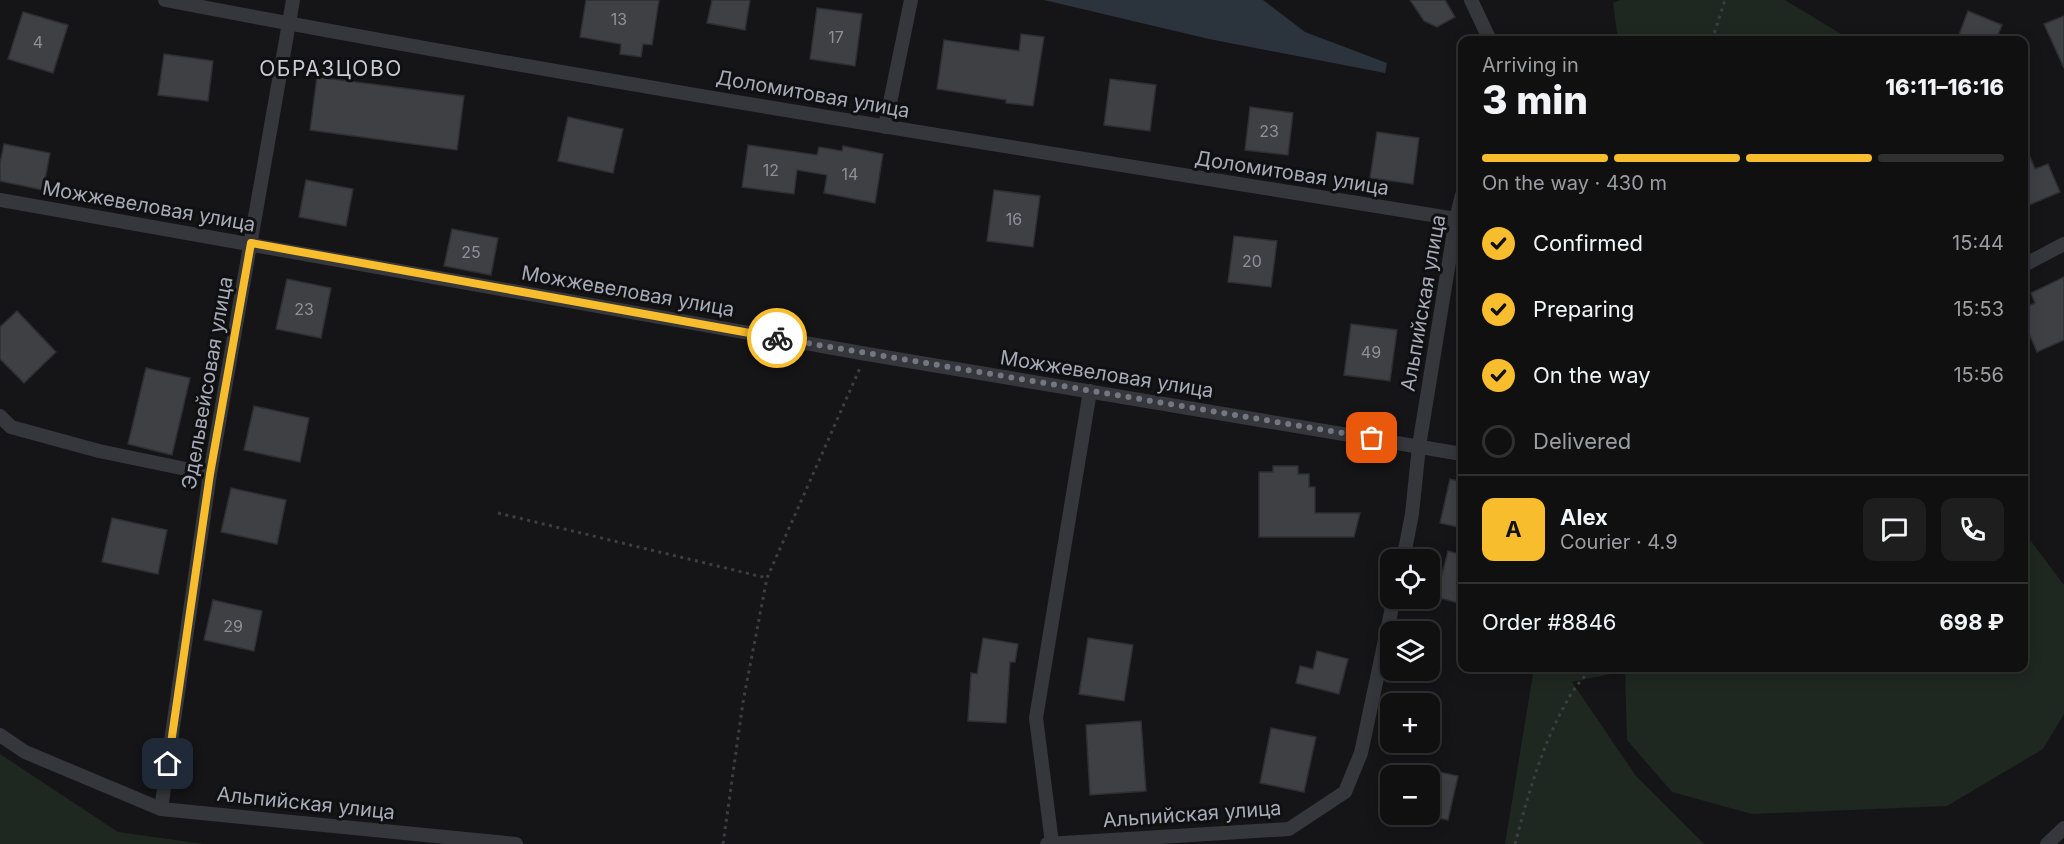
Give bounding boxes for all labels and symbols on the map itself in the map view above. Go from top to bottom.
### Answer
house number: 13 [611,9,627,29]
house number: 17 [828,27,844,47]
house number: 4 [33,32,43,52]
district label: ОБРАЗЦОВО [259,56,403,81]
street label: Доломитовая улица [714,65,912,123]
house number: 23 [1259,121,1279,141]
street label: Доломитовая улица [1193,146,1391,200]
house number: 12 [763,160,779,180]
house number: 14 [842,164,858,184]
street label: Можжевеловая улица [41,175,257,237]
house number: 16 [1006,209,1022,229]
street label: Альпийская улица [1396,213,1450,393]
house number: 25 [461,242,481,262]
house number: 20 [1242,251,1262,271]
street label: Можжевеловая улица [520,260,736,322]
street label: Эдельвейсовая улица [176,275,238,491]
house number: 23 [294,299,314,319]
courier [747,308,807,368]
house number: 49 [1361,342,1381,362]
street label: Можжевеловая улица [999,345,1215,403]
pin [1346,412,1397,463]
house number: 29 [223,616,243,636]
pin [142,738,193,789]
street label: Альпийская улица [216,782,396,824]
street label: Альпийская улица [1102,796,1282,832]

